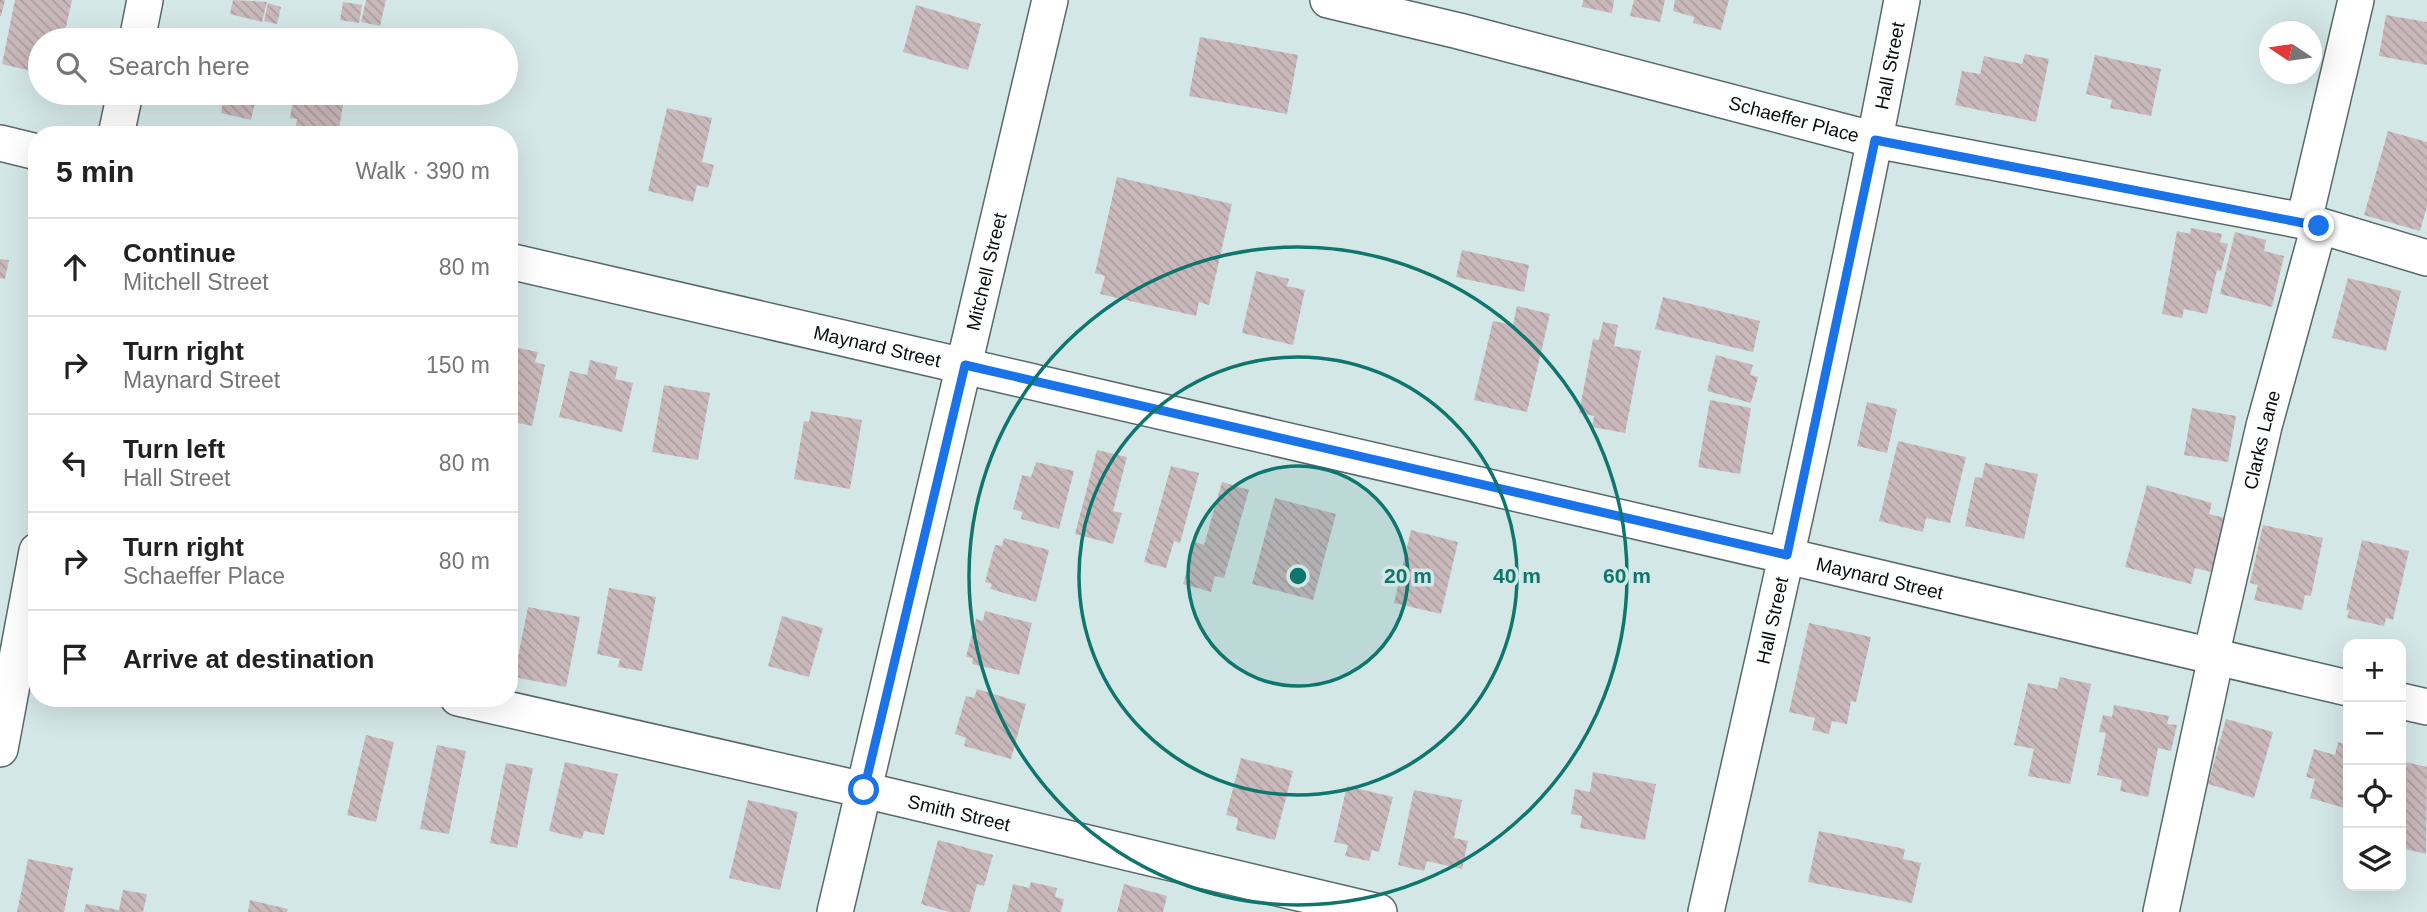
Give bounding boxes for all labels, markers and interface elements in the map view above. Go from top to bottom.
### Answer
street label: Hall Street [1870,19,1908,111]
north arrow [2259,21,2322,84]
search box [28,28,518,105]
icon: search [52,48,90,86]
text: Search here [108,51,250,81]
street label: Schaeffer Place [1727,92,1861,146]
text: 5 min [56,155,134,188]
text: Walk · 390 m [355,158,490,184]
street label: Mitchell Street [962,210,1010,333]
route end [2303,210,2334,241]
text: Continue [123,238,236,268]
icon: ahead [56,248,94,286]
text: 80 m [439,254,490,280]
text: Mitchell Street [123,269,269,295]
street label: Maynard Street [812,321,944,371]
text: Turn right [123,336,244,366]
icon: right [56,346,94,384]
text: 150 m [426,352,490,378]
text: Maynard Street [123,367,280,393]
street label: Clarks Lane [2239,388,2284,491]
text: Turn left [123,434,225,464]
icon: left [56,444,94,482]
text: 80 m [439,450,490,476]
text: Hall Street [123,465,230,491]
text: Turn right [123,532,244,562]
icon: right [56,542,94,580]
text: 80 m [439,548,490,574]
street label: Maynard Street [1814,553,1946,603]
text: Schaeffer Place [123,563,285,589]
centre of rings [1286,564,1310,588]
text: 20 m [1384,564,1432,587]
text: 40 m [1493,564,1541,587]
text: 60 m [1603,564,1651,587]
street label: Hall Street [1752,574,1792,666]
map controls [2343,639,2406,891]
button: + [2343,639,2406,702]
icon: arrive [56,640,94,678]
text: Arrive at destination [123,644,374,674]
button: − [2343,702,2406,765]
button: locate [2343,765,2406,828]
route start [848,774,879,805]
street label: Smith Street [906,790,1013,835]
button: layers [2343,828,2406,891]

